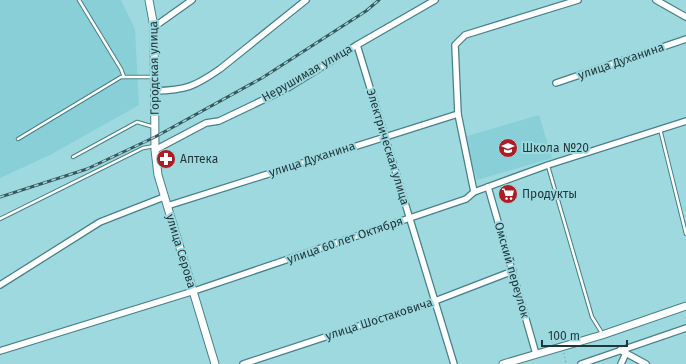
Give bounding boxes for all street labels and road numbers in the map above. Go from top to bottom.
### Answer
street label: Городская улица [146,21,162,115]
street label: улица Духанина [576,40,666,82]
street label: Нерушимая улица [259,41,355,105]
street label: Электрическая улица [364,87,412,207]
street label: улица Духанина [267,138,357,180]
street label: улица Серова [163,212,199,290]
street label: улица 60 лет Октября [285,214,405,266]
street label: Омский переулок [492,220,533,320]
street label: улица Шостаковича [323,295,435,343]

